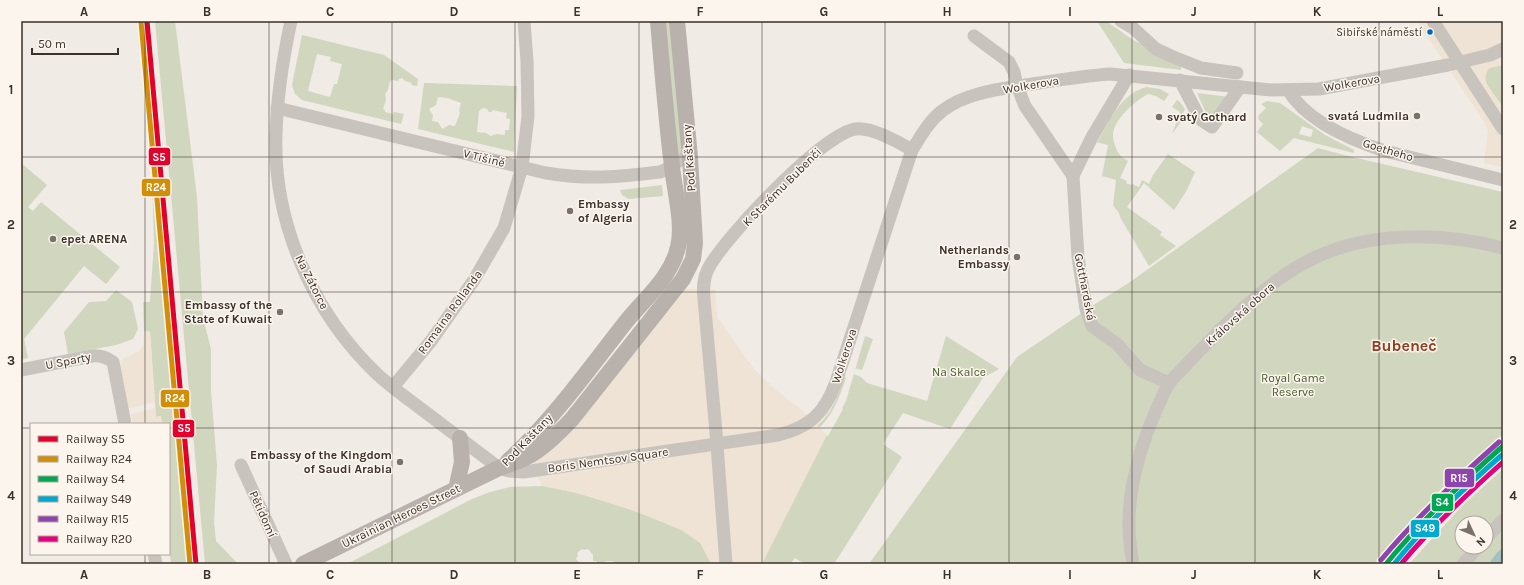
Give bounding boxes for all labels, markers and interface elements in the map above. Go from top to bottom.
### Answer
text: A [80,4,88,19]
text: B [203,4,211,19]
text: C [326,4,334,19]
text: D [450,4,459,19]
text: E [573,4,581,19]
text: F [696,4,704,19]
text: G [820,4,828,19]
text: H [942,4,952,19]
text: I [1068,4,1072,19]
text: J [1191,4,1197,19]
text: K [1313,4,1322,19]
text: L [1437,4,1444,19]
place label: Sibiřské náměstí [1336,26,1423,39]
marker: Sibiřské náměstí [1425,27,1435,37]
scale bar [32,30,118,56]
text: 50 m [38,37,66,51]
street label: Wolkerova [1323,71,1381,95]
street label: Wolkerova [1002,73,1060,97]
text: 1 [9,82,13,97]
text: 1 [1511,82,1515,97]
place label: svatá Ludmila [1328,109,1409,123]
place label: svatý Gothard [1167,110,1247,124]
marker: svatá Ludmila [1412,111,1422,121]
marker: svatý Gothard [1154,112,1164,122]
street label: Pod Kaštany [680,124,698,192]
street label: Goetheho [1361,136,1415,164]
street label: K Starému Bubenči [740,145,824,229]
street label: V Tišině [462,146,506,170]
line badge: S5 [148,147,171,166]
text: S5 [152,151,166,164]
line badge: R24 [141,178,171,197]
text: R24 [146,181,167,194]
place label: Embassy of Algeria [578,197,632,225]
marker: Embassy of Algeria [565,206,575,216]
text: 2 [7,217,15,232]
text: 2 [1509,217,1517,232]
place label: epet ARENA [61,232,128,246]
marker: epet ARENA [48,234,58,244]
place label: Netherlands Embassy [939,243,1009,271]
street label: Na Zátorce [292,252,332,312]
marker: Netherlands Embassy [1012,252,1022,262]
street label: Gotthardská [1072,252,1098,322]
street label: Romaina Rollanda [415,267,485,357]
street label: Královská obora [1203,279,1277,349]
place label: Embassy of the State of Kuwait [184,298,272,326]
marker: Embassy of the State of Kuwait [275,307,285,317]
street label: Wolkerova [829,327,859,385]
district label: Bubeneč [1371,336,1437,355]
street label: U Sparty [44,350,92,372]
text: 3 [7,353,15,368]
text: 3 [1509,353,1517,368]
park label: Na Skalce [932,365,986,379]
park label: Royal Game Reserve [1261,371,1325,399]
line badge: R24 [160,389,190,408]
text: R24 [165,392,186,405]
street label: Pod Kaštany [499,411,556,469]
line badge: S5 [172,419,195,438]
text: S5 [177,422,191,435]
legend [30,423,170,555]
text: Railway S5 [66,432,125,446]
street label: Boris Nemtsov Square [547,445,669,475]
place label: Embassy of the Kingdom of Saudi Arabia [250,448,392,476]
text: Railway R24 [66,452,132,466]
marker: Embassy of the Kingdom of Saudi Arabia [395,457,405,467]
line badge: R15 [1444,468,1475,488]
text: Railway S4 [66,472,125,486]
text: R15 [1450,472,1468,485]
street label: Ukrainian Heroes Street [340,481,463,551]
text: 4 [7,488,15,503]
text: 4 [1509,488,1517,503]
street label: Pětidomí [247,489,280,540]
text: Railway S49 [66,492,132,506]
line badge: S4 [1431,493,1454,512]
text: S4 [1435,496,1449,509]
text: Railway R15 [66,512,129,526]
north arrow [1454,515,1494,555]
line badge: S49 [1410,519,1440,538]
text: S49 [1415,522,1435,535]
text: Railway R20 [66,532,132,546]
text: N [1473,534,1488,549]
text: A [80,567,88,582]
text: B [203,567,211,582]
text: C [326,567,334,582]
text: D [450,567,459,582]
text: E [573,567,581,582]
text: F [696,567,704,582]
text: G [820,567,828,582]
text: H [942,567,952,582]
text: I [1068,567,1072,582]
text: J [1191,567,1197,582]
text: K [1313,567,1322,582]
text: L [1437,567,1444,582]

